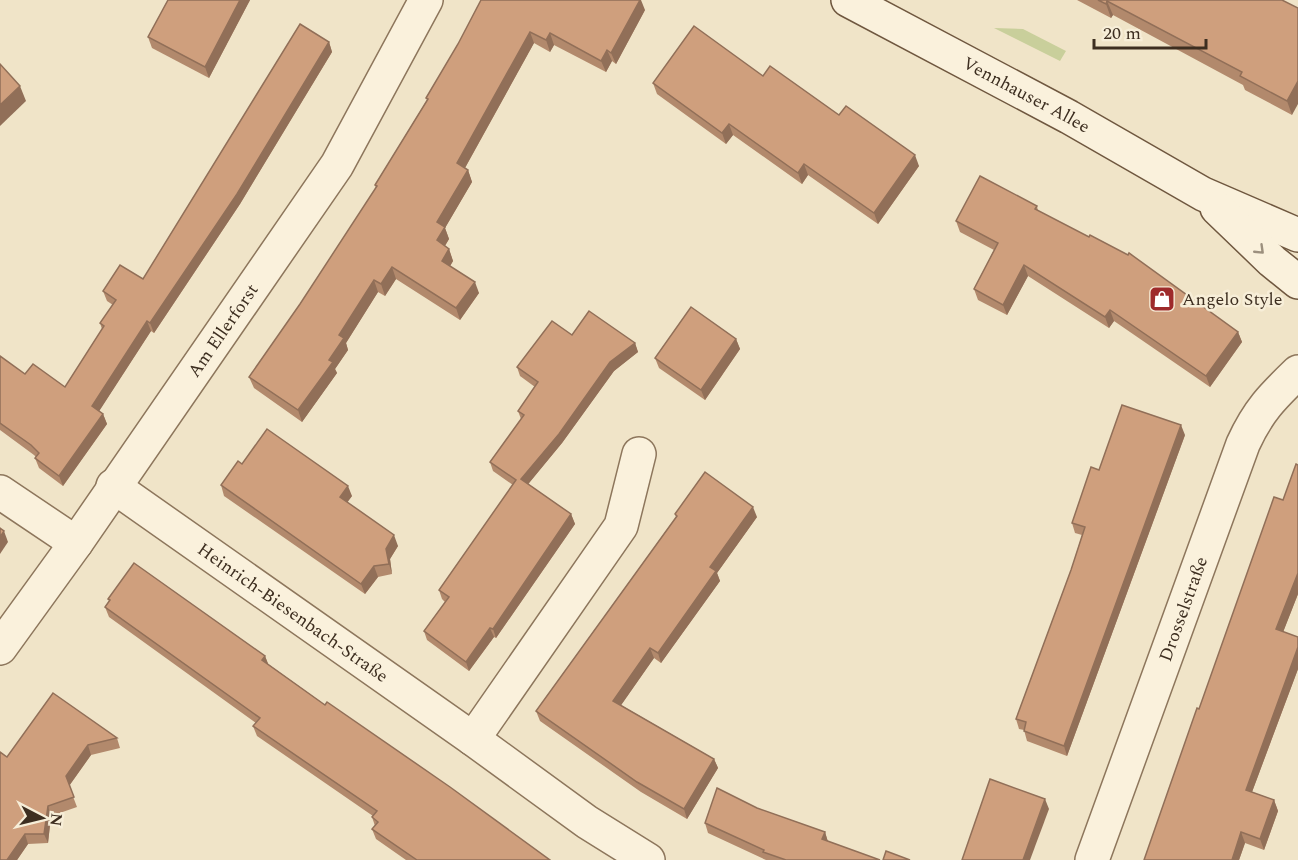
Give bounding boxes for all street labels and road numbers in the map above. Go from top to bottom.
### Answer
street label: Vennhauser Allee [958,50,1095,140]
street label: Am Ellerforst [181,278,265,383]
street label: Heinrich-Biesenbach-Straße [192,536,394,689]
street label: Drosselstraße [1152,553,1215,665]

